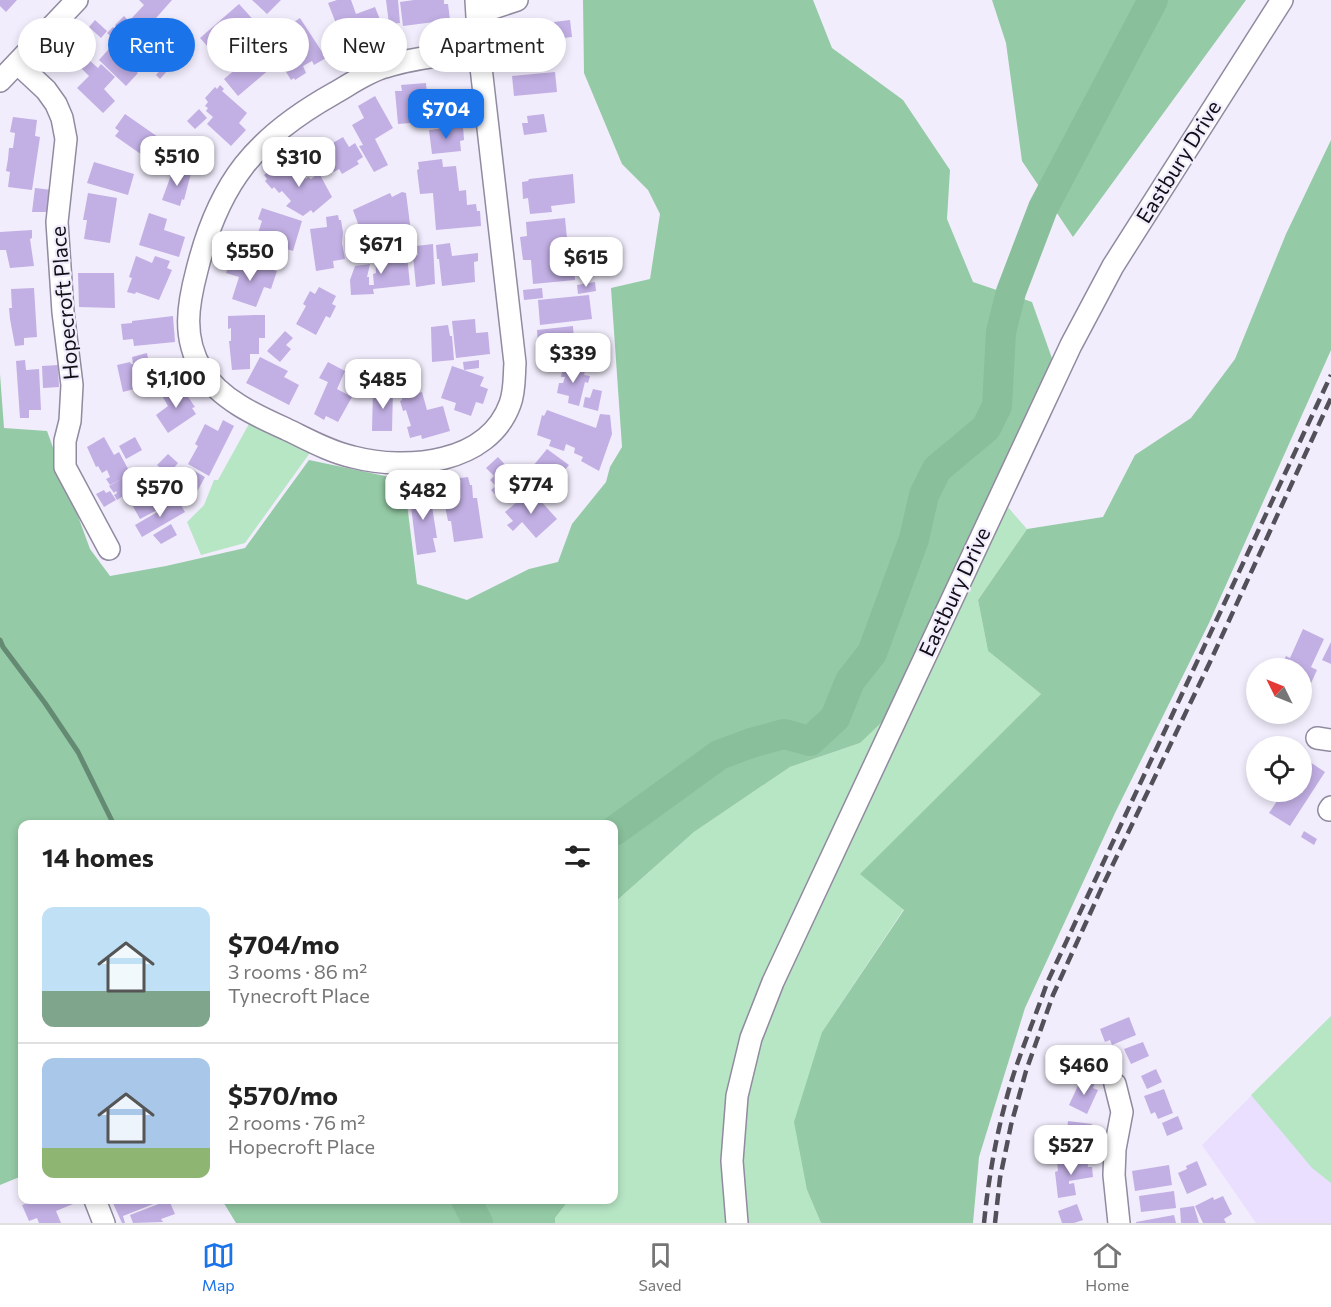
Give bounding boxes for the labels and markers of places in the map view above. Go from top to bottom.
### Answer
pin: $704 [410,89,482,140]
pin: $510 [141,136,213,187]
pin: $310 [263,137,335,188]
pin: $671 [345,224,417,275]
pin: $550 [214,231,286,282]
pin: $615 [550,237,622,288]
pin: $339 [537,333,609,384]
pin: $1,100 [127,358,225,409]
pin: $485 [347,359,419,410]
pin: $774 [495,464,567,515]
pin: $570 [124,467,196,518]
pin: $482 [387,470,459,521]
pin: $460 [1048,1045,1120,1096]
pin: $527 [1035,1125,1107,1176]

